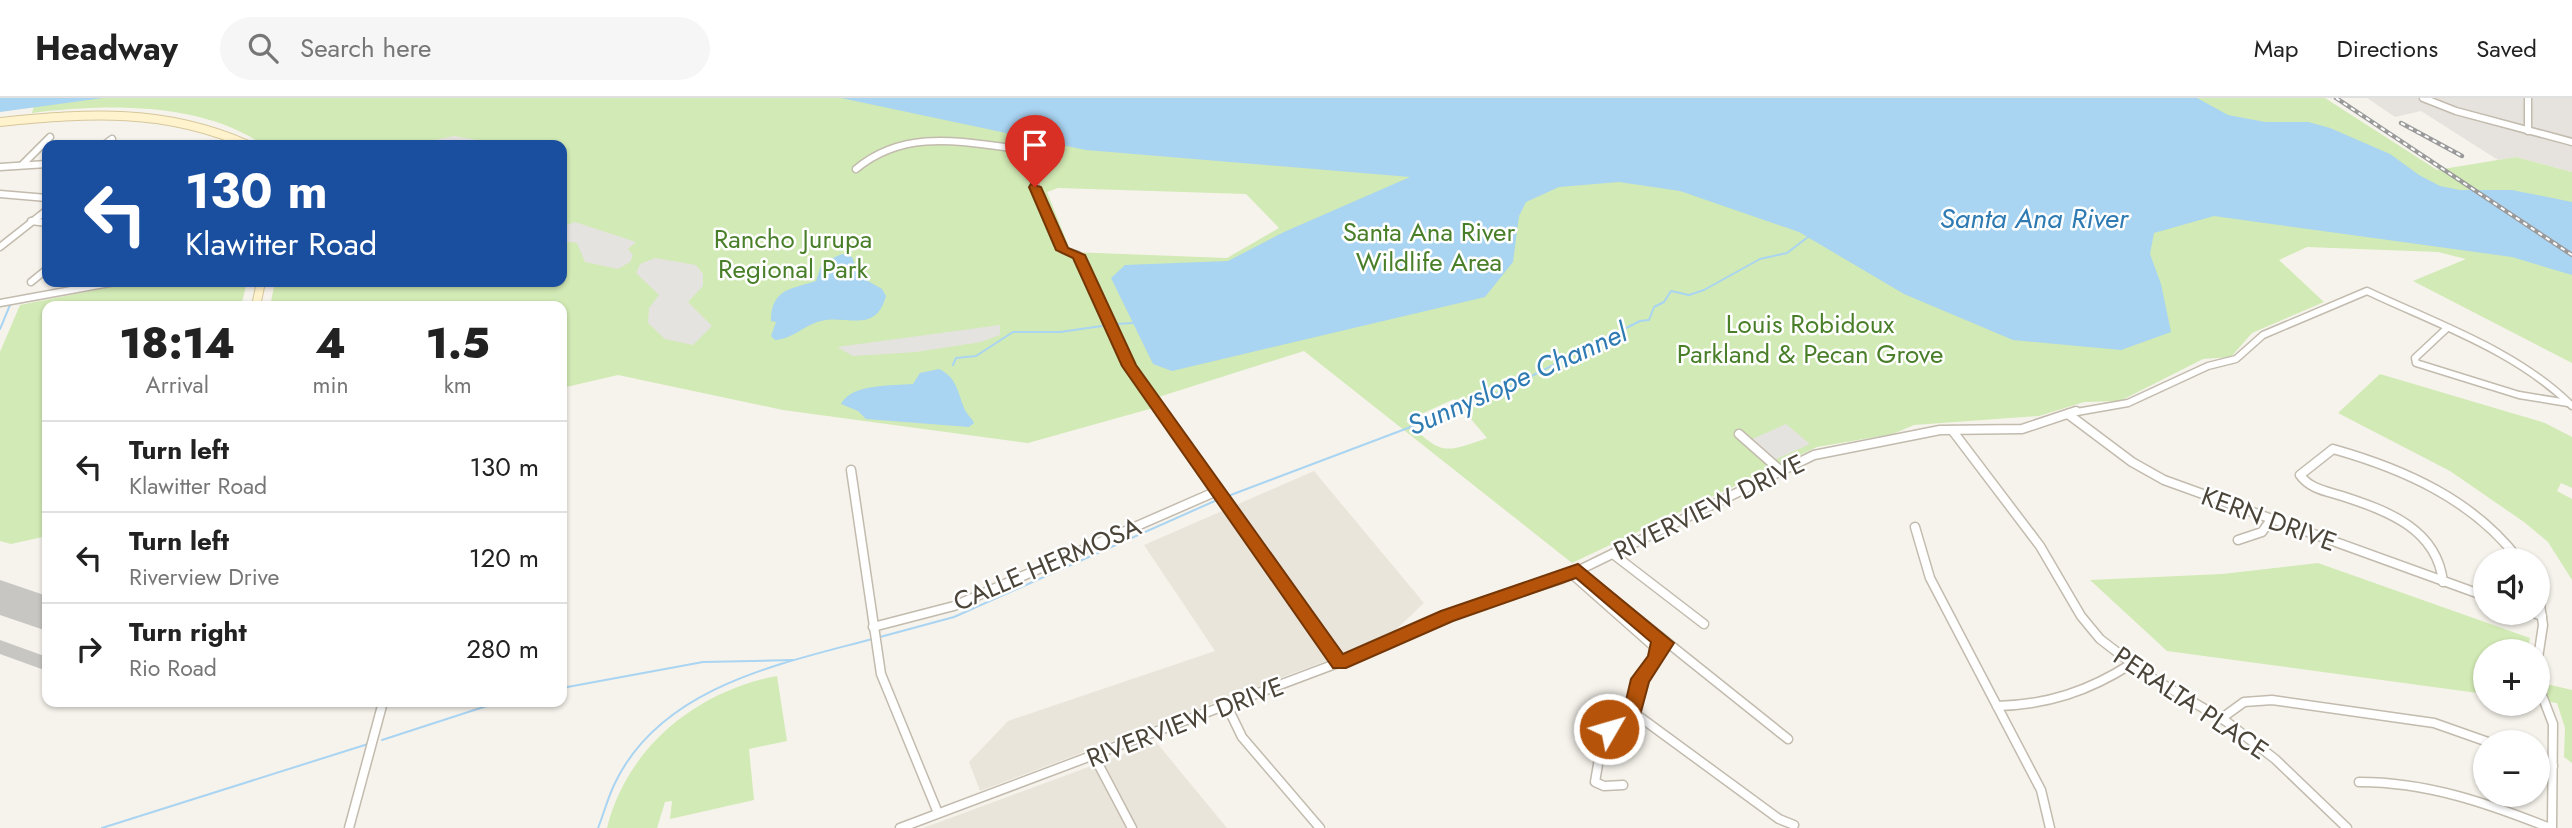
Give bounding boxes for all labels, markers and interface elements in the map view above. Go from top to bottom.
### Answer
search box [220,17,710,80]
text: Headway [35,25,178,72]
icon: search [244,29,282,67]
text: Search here [300,29,431,67]
text: Map [2254,31,2299,66]
text: Directions [2337,31,2438,66]
text: Saved [2476,31,2537,66]
pin [1005,115,1065,187]
icon: arrive [1016,126,1054,164]
text: 130 m [185,156,328,226]
icon: left [70,168,161,259]
water label: Santa Ana River [1940,198,2130,239]
park label: Santa Ana River Wildlife Area [1343,213,1515,281]
park label: Rancho Jurupa Regional Park [714,220,872,288]
text: Klawitter Road [185,221,377,267]
park label: Louis Robidoux Parkland & Pecan Grove [1677,305,1943,373]
water label: Sunnyslope Channel [1401,311,1635,446]
text: 18:14 [119,313,235,374]
text: 4 [315,313,346,374]
text: 1.5 [426,313,490,374]
text: Arrival [146,368,209,402]
text: min [313,368,349,402]
text: km [444,368,472,402]
text: Turn left [129,431,229,469]
street label: RIVERVIEW DRIVE [1607,444,1811,570]
icon: left [70,448,108,486]
text: 130 m [469,448,539,486]
text: Klawitter Road [129,469,267,503]
street label: KERN DRIVE [2196,477,2342,561]
street label: CALLE HERMOSA [947,507,1147,621]
text: Turn left [129,522,229,560]
icon: left [70,539,108,577]
text: 120 m [469,539,539,577]
map controls [2473,548,2550,807]
button: sound [2473,548,2550,625]
text: Riverview Drive [129,560,279,594]
text: Turn right [129,613,247,651]
icon: right [70,630,108,668]
text: 280 m [466,630,539,668]
street label: PERALTA PLACE [2106,637,2276,769]
button: + [2473,639,2550,716]
text: Rio Road [129,651,217,685]
street label: RIVERVIEW DRIVE [1081,667,1289,777]
position arrow [1572,692,1646,766]
button: − [2473,730,2550,807]

